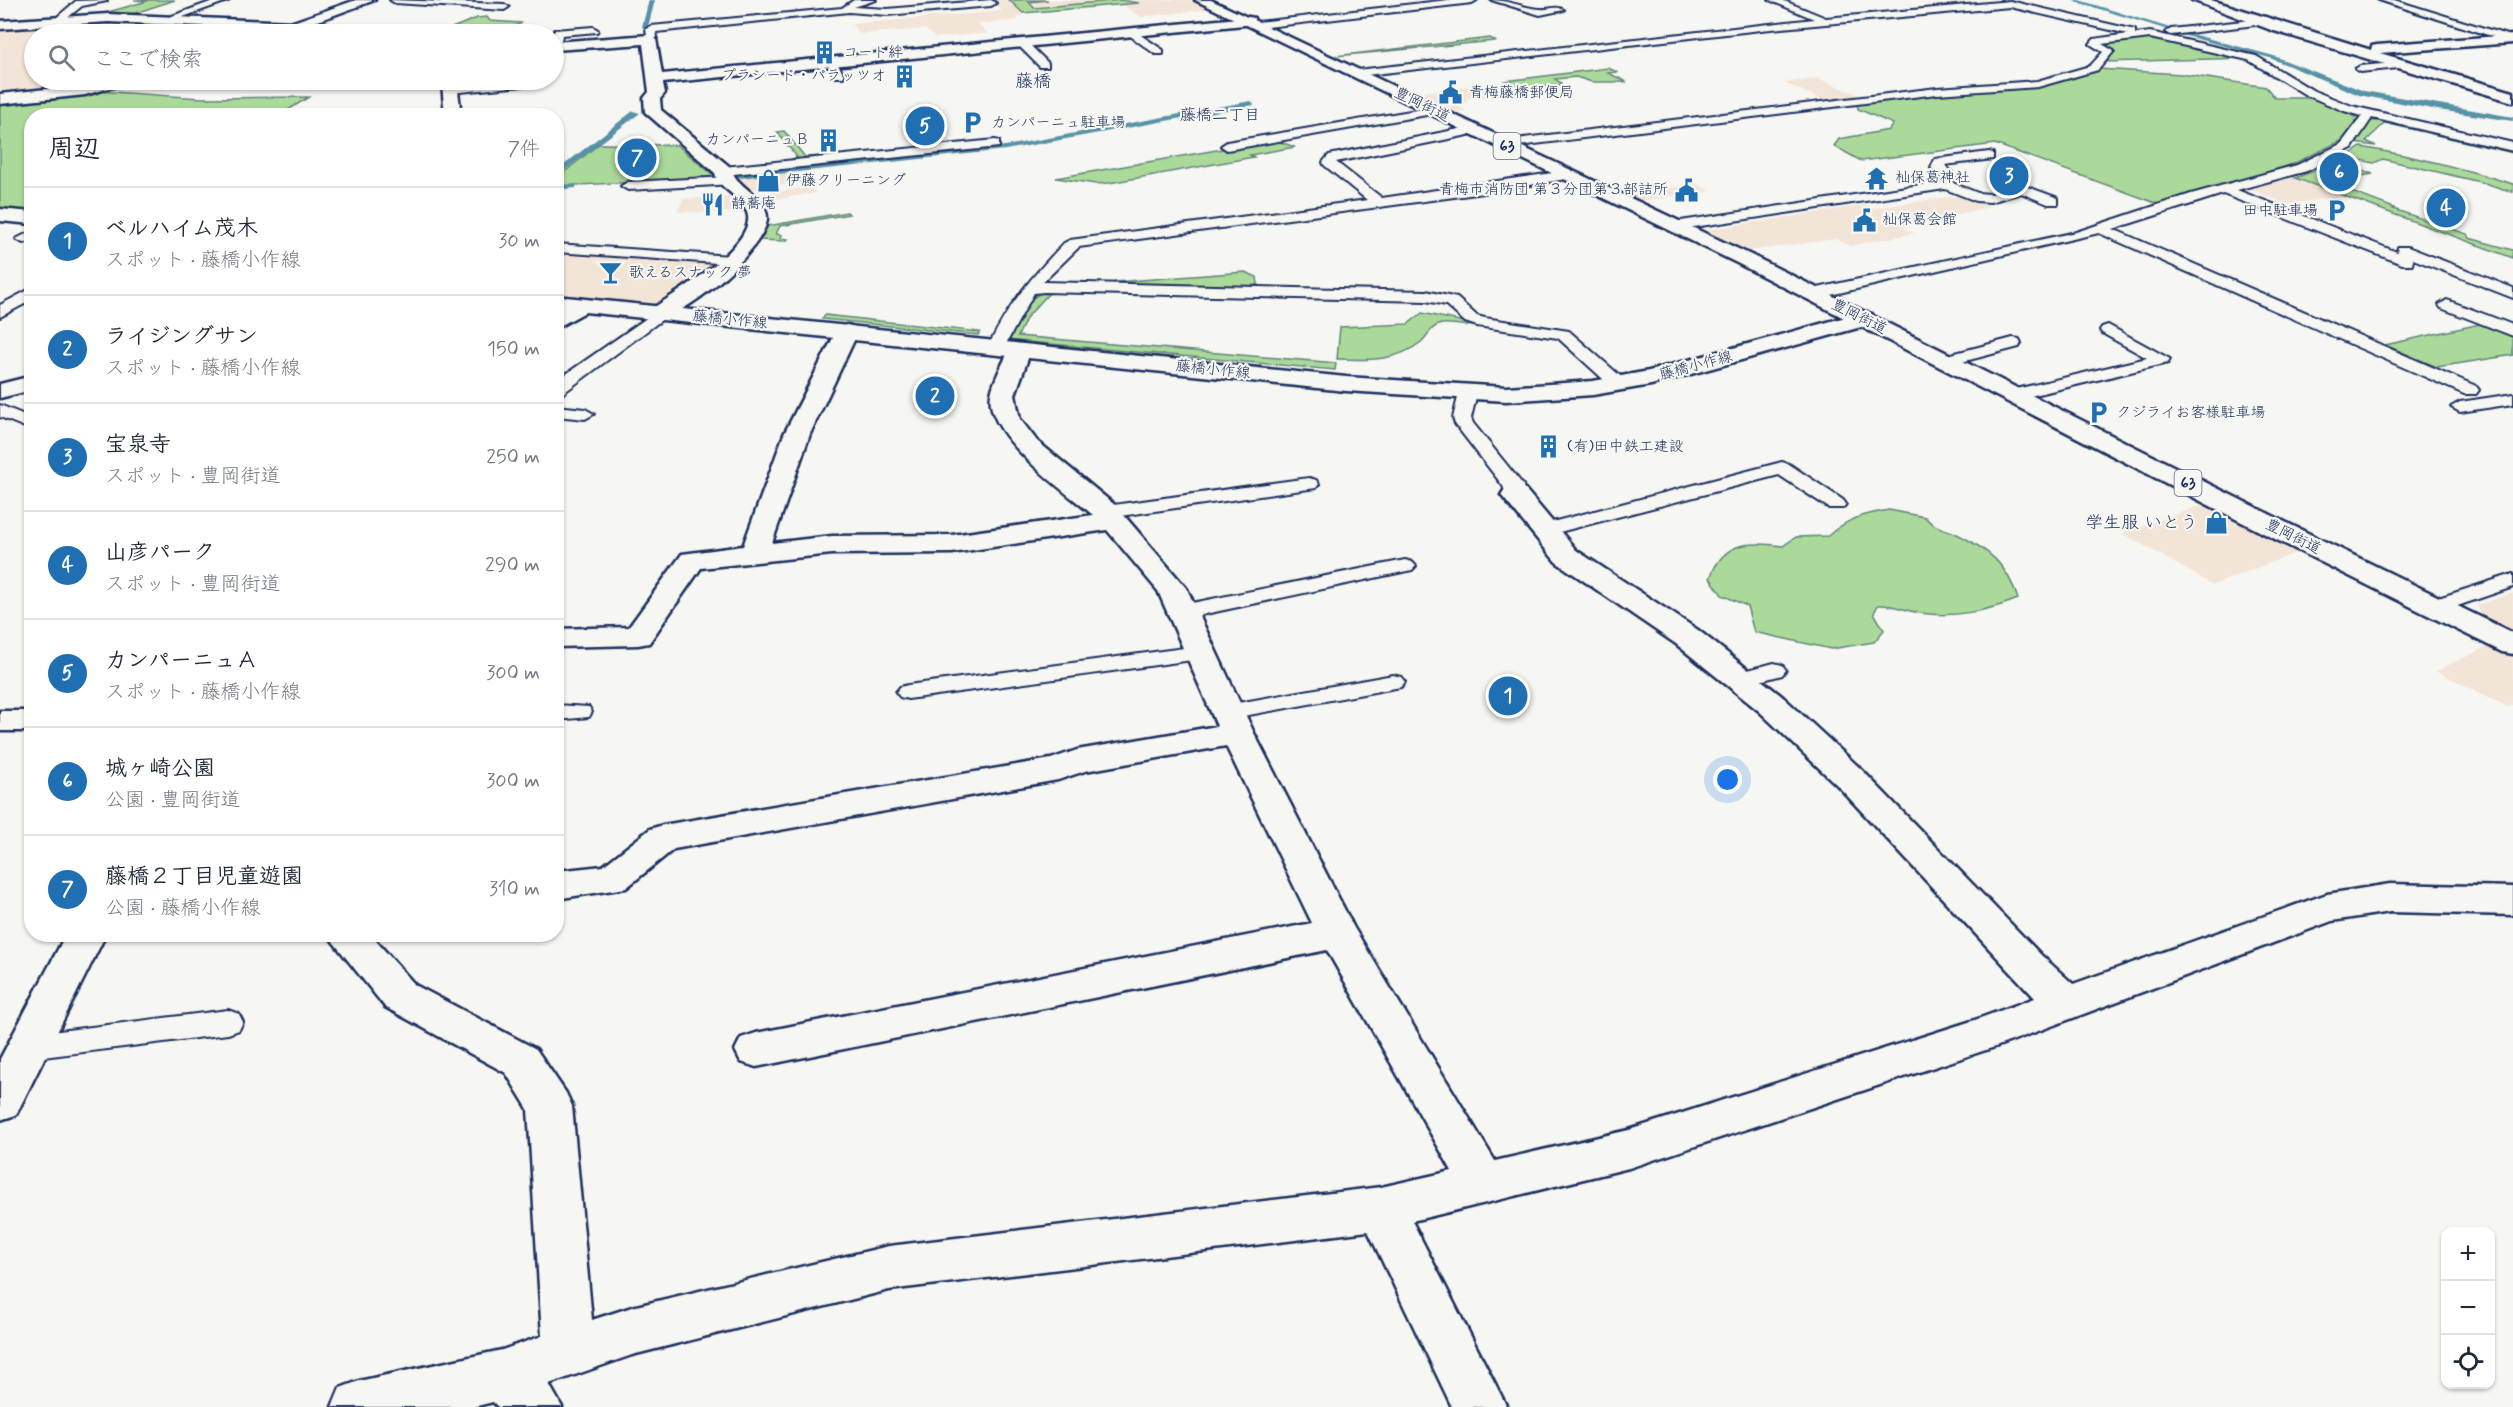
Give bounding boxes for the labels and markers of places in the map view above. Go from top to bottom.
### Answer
building icon: コート絆 [812,40,838,66]
place label: コート絆 [843,43,903,63]
building icon: プラシード・パラッツオ [891,63,917,89]
place label: プラシード・パラッツオ [721,66,886,86]
public building icon: 青梅藤橋郵便局 [1438,80,1464,106]
place label: 青梅藤橋郵便局 [1469,83,1574,103]
pin: 5 [906,104,944,148]
parking icon: カンパーニュ駐車場 [960,110,986,136]
place label: カンパーニュ駐車場 [991,113,1125,133]
building icon: カンパーニュＢ [815,127,841,153]
place label: カンパーニュＢ [706,130,810,150]
pin: 7 [618,136,656,180]
pin: 6 [2320,150,2358,195]
pin: 3 [1990,154,2028,198]
temple icon: 杣保葛神社 [1864,165,1890,191]
shop icon: 伊藤クリーニング [755,168,781,194]
place label: 杣保葛神社 [1895,168,1970,188]
place label: 伊藤クリーニング [786,171,906,191]
public building icon: 青梅市消防団 第３分団第３部詰所 [1673,177,1699,203]
place label: 青梅市消防団 第３分団第３部詰所 [1439,180,1668,200]
pin: 4 [2426,186,2466,230]
restaurant icon: 静蕎庵 [700,191,726,217]
place label: 静蕎庵 [731,194,776,214]
parking icon: 田中駐車場 [2323,198,2349,224]
place label: 田中駐車場 [2243,201,2318,221]
public building icon: 杣保葛会館 [1851,207,1877,233]
place label: 杣保葛会館 [1882,210,1957,230]
bar icon: 歌えるスナック 夢 [598,260,624,286]
place label: 歌えるスナック 夢 [629,263,752,283]
pin: 2 [916,374,954,418]
parking icon: クジライお客様駐車場 [2085,400,2111,426]
place label: クジライお客様駐車場 [2116,403,2265,423]
building icon: (有)田中鉄工建設 [1536,434,1562,460]
place label: (有)田中鉄工建設 [1567,437,1684,457]
shop icon: 学生服 いとう [2203,510,2229,536]
place label: 学生服 いとう [2085,511,2198,535]
pin: 1 [1488,674,1528,718]

